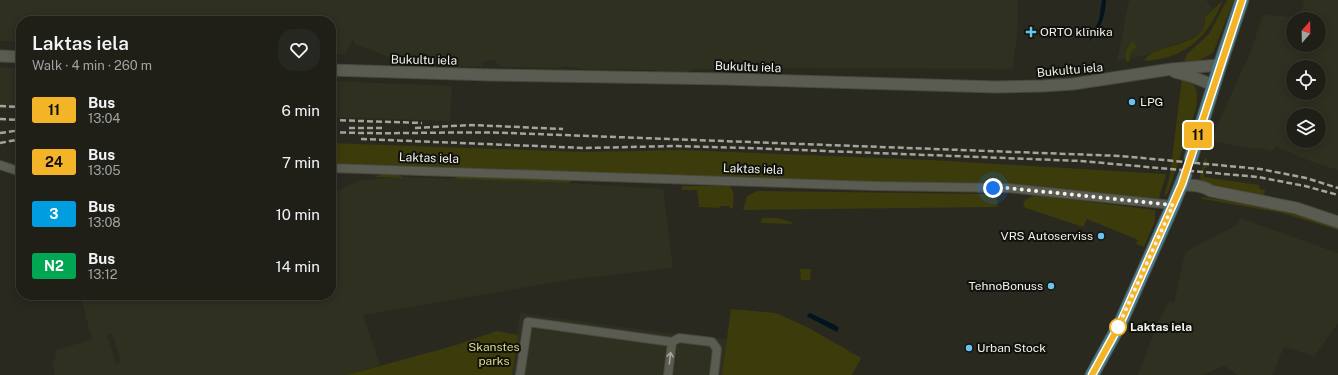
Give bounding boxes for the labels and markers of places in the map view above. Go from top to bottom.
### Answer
place label: ORTO klīnika [1040,25,1113,39]
marker: ORTO klīnika [1025,26,1037,38]
place label: LPG [1140,95,1163,109]
marker: LPG [1127,97,1137,107]
place label: VRS Autoserviss [1001,229,1093,243]
marker: VRS Autoserviss [1096,231,1106,241]
place label: TehnoBonuss [968,279,1043,293]
marker: TehnoBonuss [1046,281,1056,291]
marker: Laktas iela [1109,318,1127,336]
place label: Laktas iela [1130,320,1192,334]
place label: Urban Stock [977,341,1046,355]
marker: Urban Stock [964,343,974,353]

